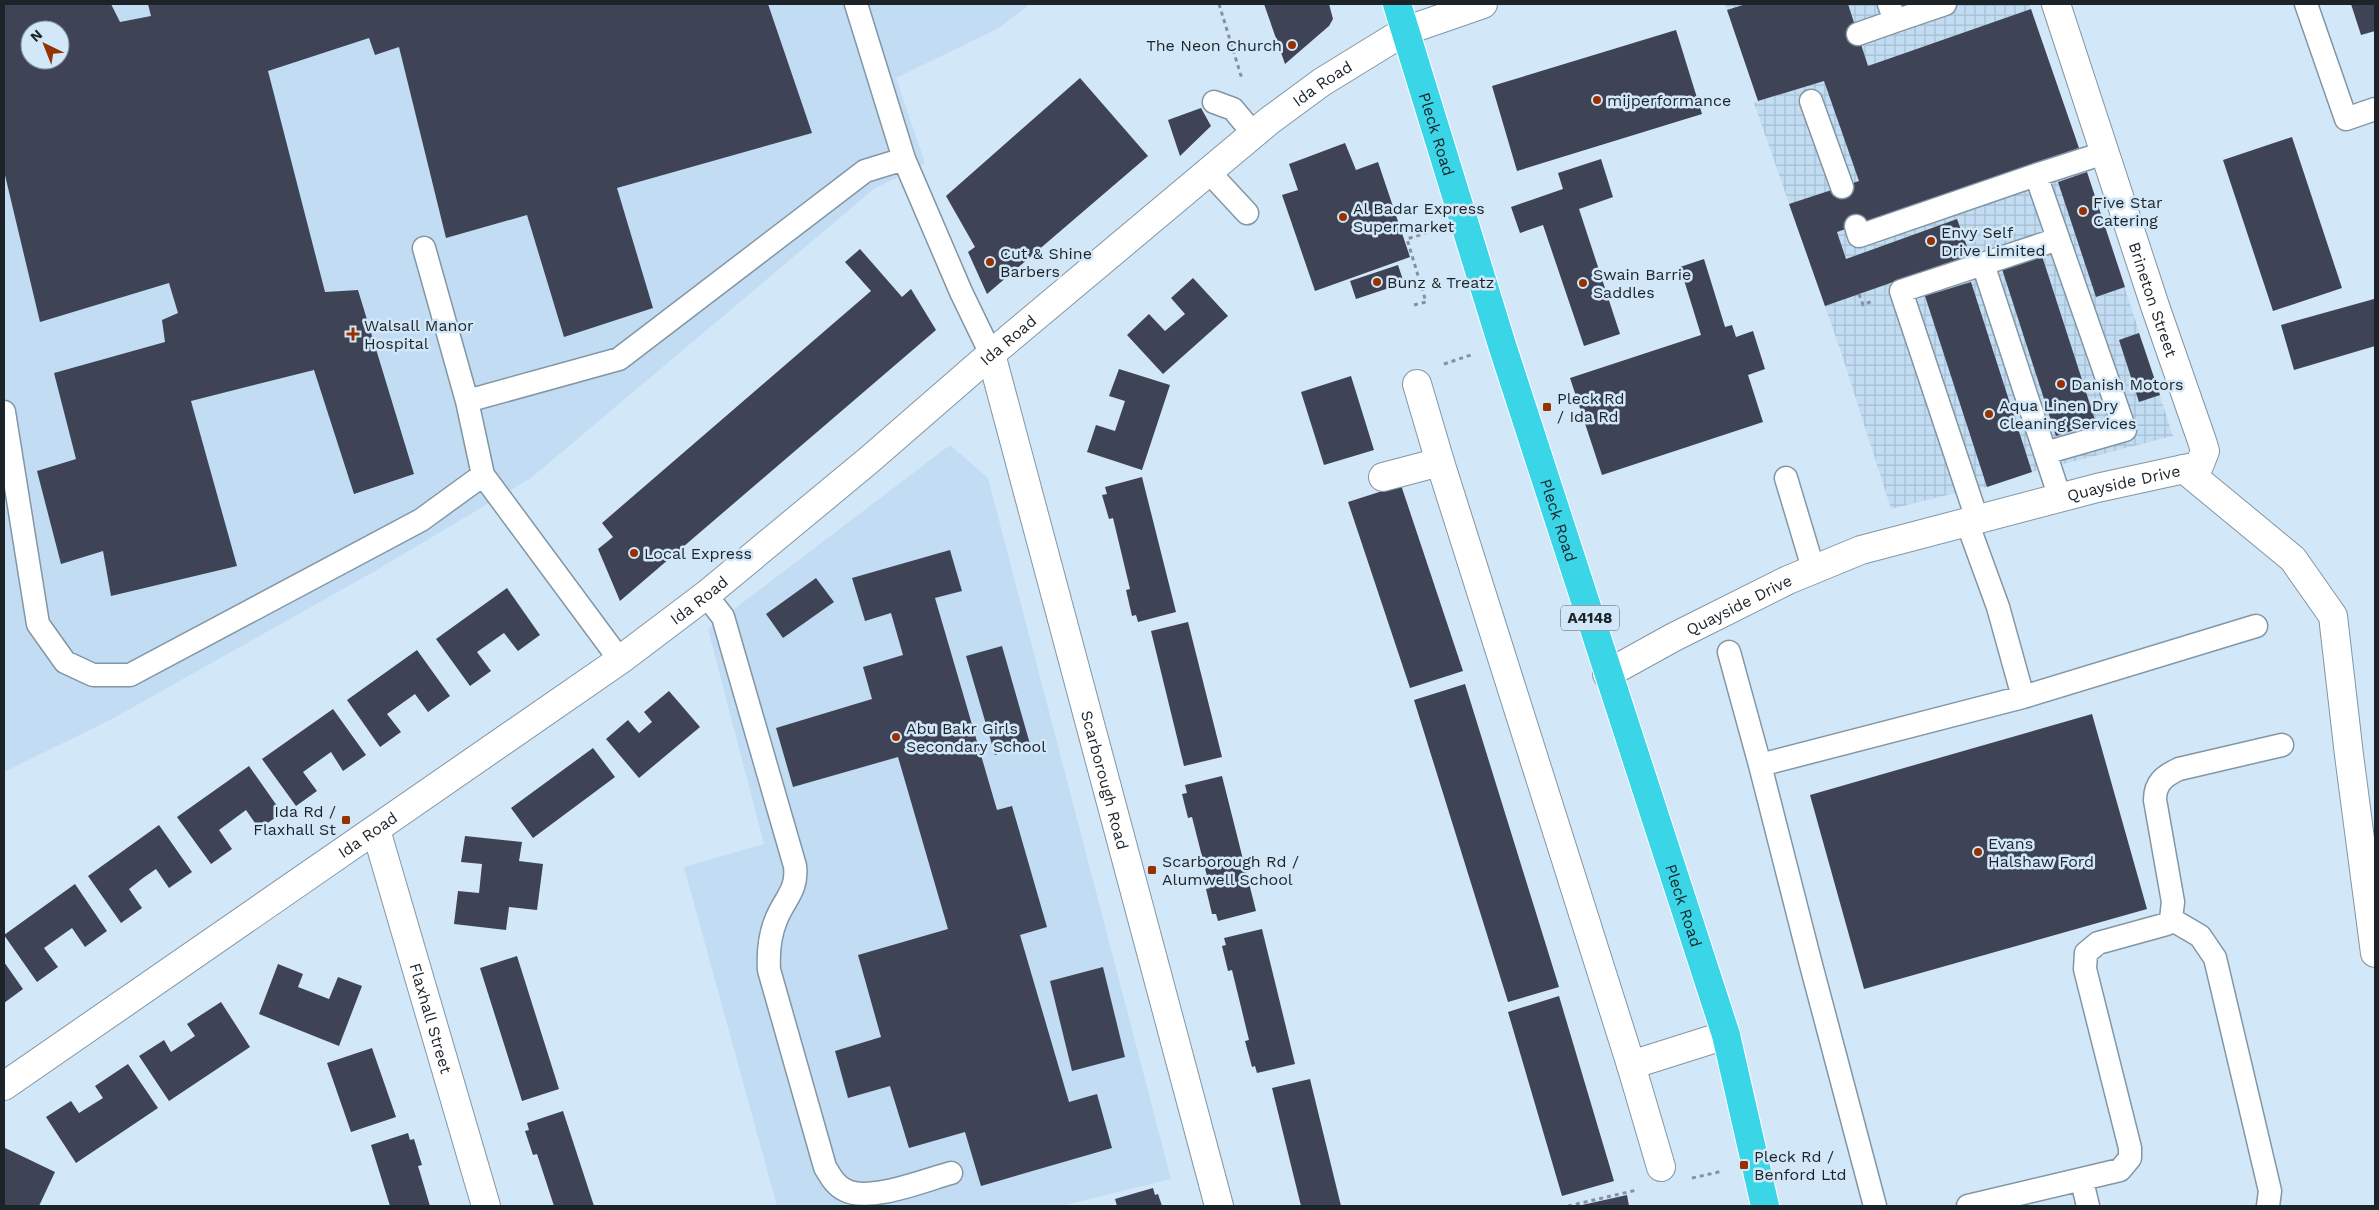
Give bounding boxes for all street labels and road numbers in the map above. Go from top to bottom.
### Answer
street label: Ida Road [1289,56,1355,110]
street label: Pleck Road [1415,90,1459,178]
street label: Brineton Street [2125,240,2182,360]
street label: Ida Road [976,311,1040,369]
street label: Quayside Drive [2065,461,2182,505]
street label: Pleck Road [1537,476,1581,564]
street label: Quayside Drive [1683,570,1795,639]
street label: Ida Road [666,572,731,628]
road number: A4148 [1561,606,1619,630]
street label: Scarborough Road [1077,708,1133,852]
street label: Ida Road [334,807,401,862]
street label: Pleck Road [1662,861,1706,949]
street label: Flaxhall Street [406,961,456,1076]

